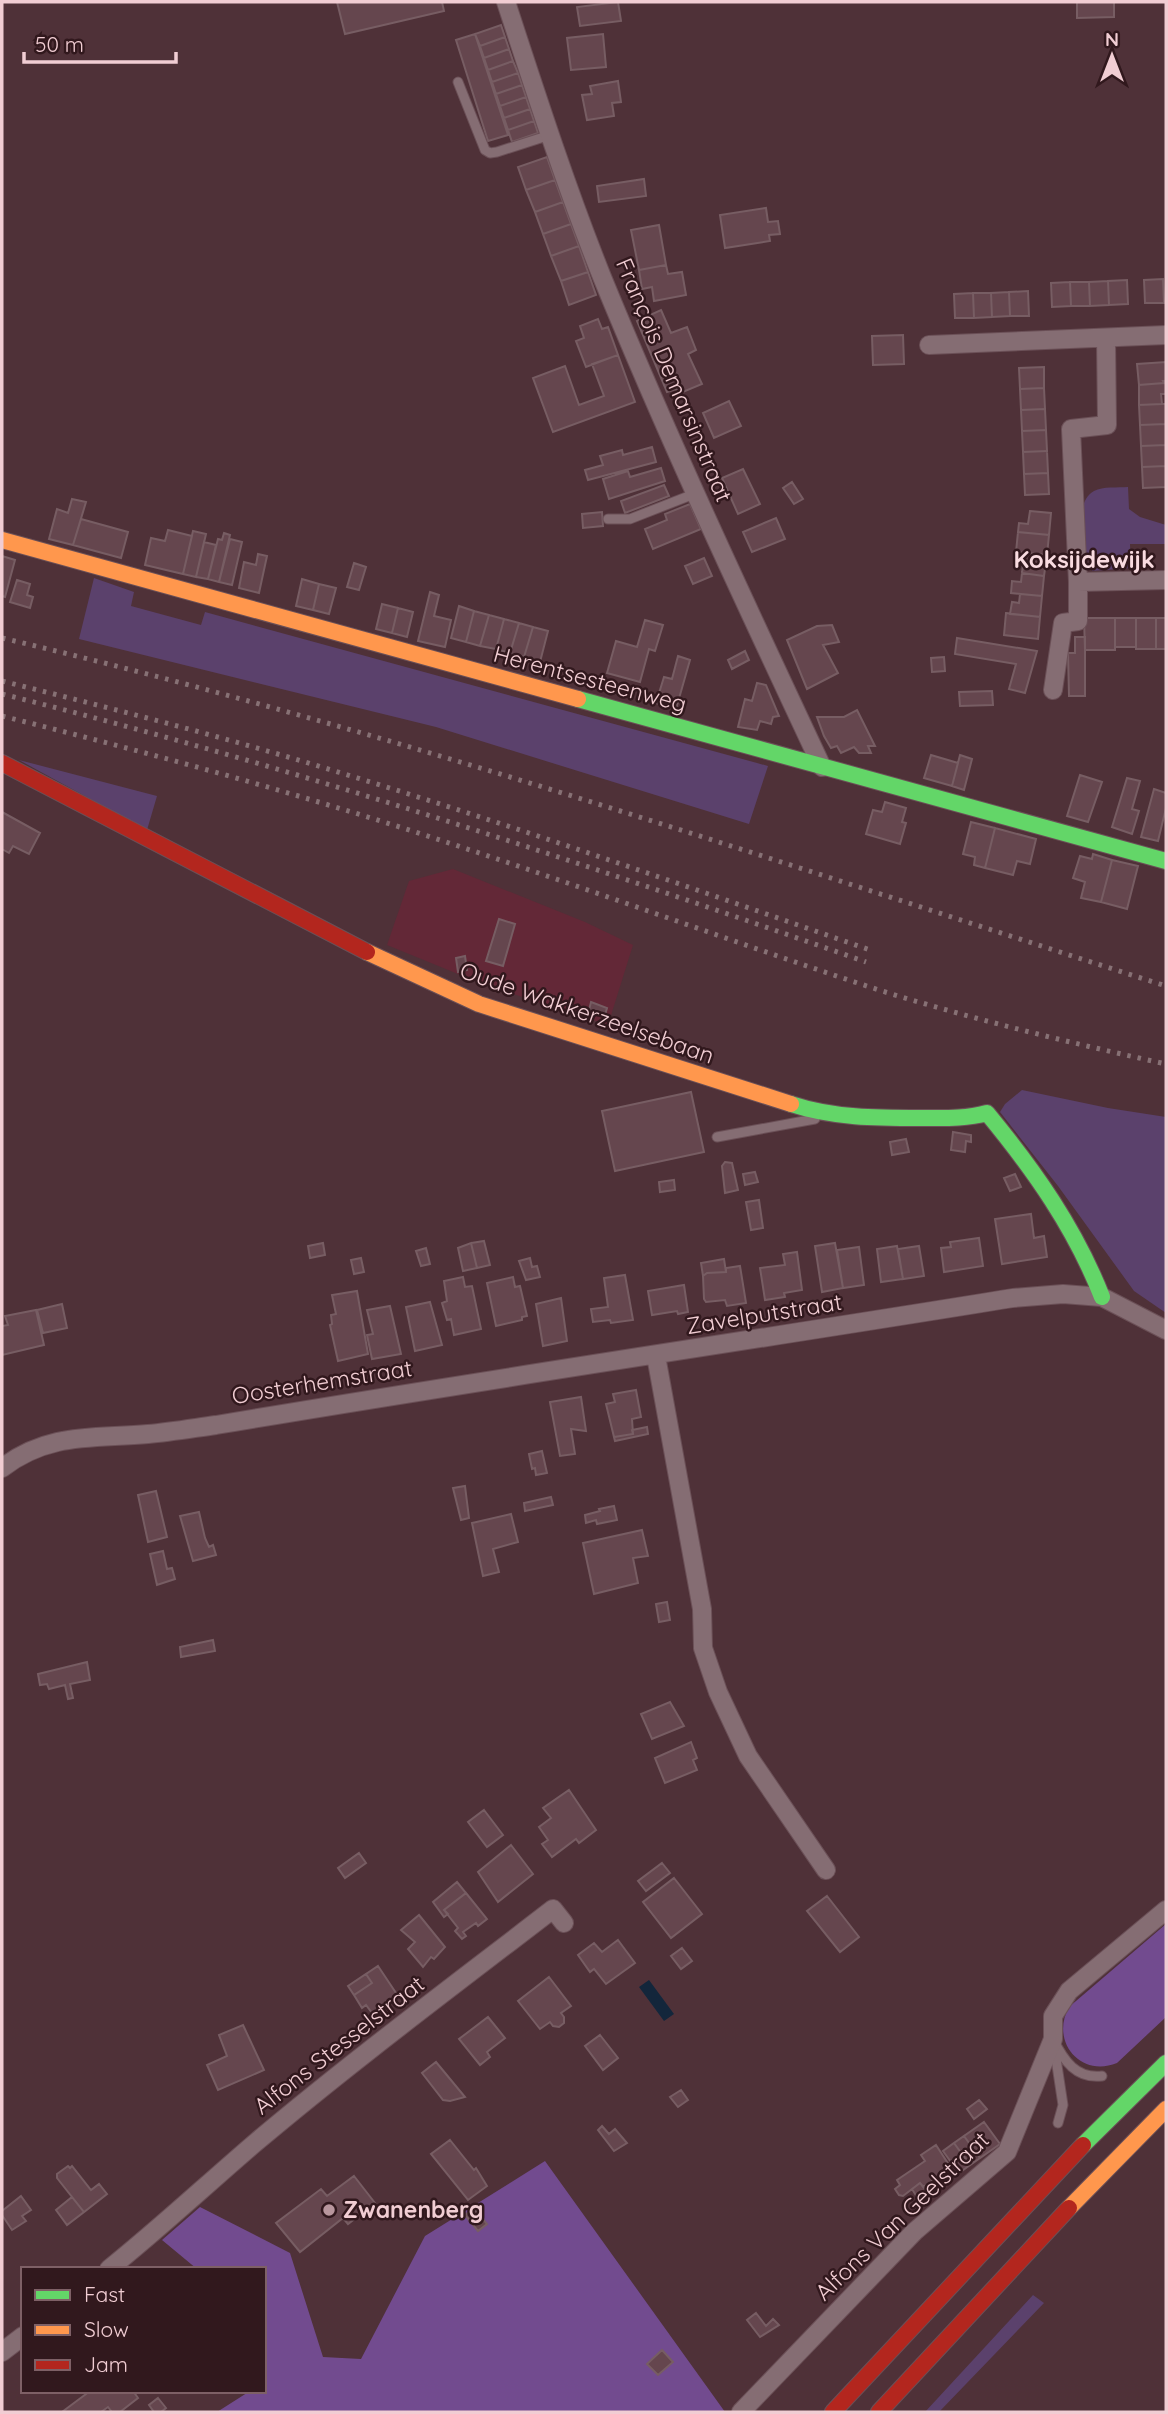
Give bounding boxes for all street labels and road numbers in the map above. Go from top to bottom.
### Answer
street label: François Demarsinstraat [610,254,739,506]
street label: Herentsesteenweg [491,639,690,718]
street label: Oude Wakkerzeelsebaan [456,955,718,1070]
street label: Zavelputstraat [684,1287,844,1340]
street label: Oosterhemstraat [230,1353,414,1410]
street label: Alfons Stesselstraat [248,1969,430,2120]
street label: Alfons Van Geelstraat [809,2125,995,2306]

